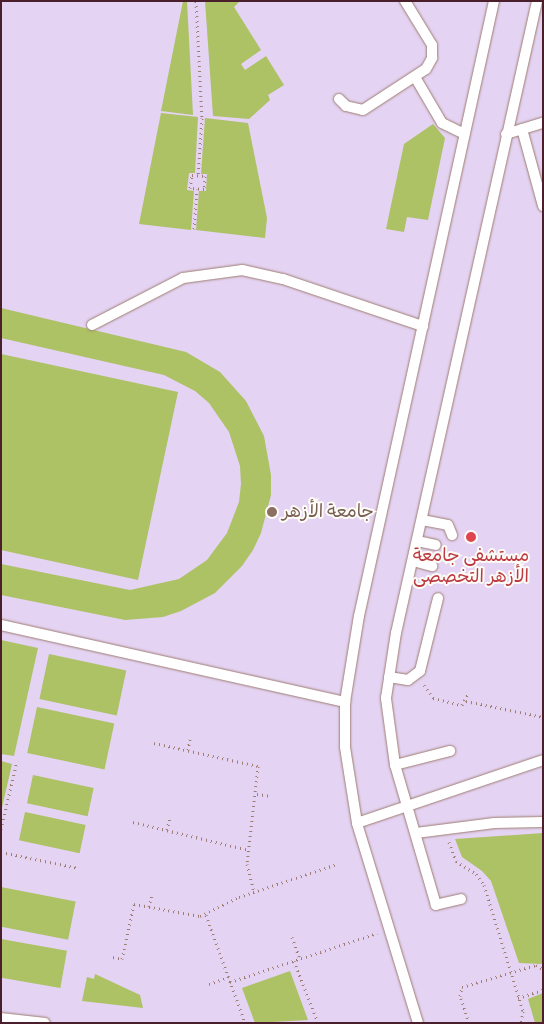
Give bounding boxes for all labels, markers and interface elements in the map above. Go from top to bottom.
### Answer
place label: جامعة الأزهر [282,501,374,523]
marker: جامعة الأزهر [266,506,278,518]
marker: مستشفى جامعة الأزهر التخصصى [464,530,478,544]
place label: مستشفى جامعة الأزهر التخصصى [413,546,529,588]

